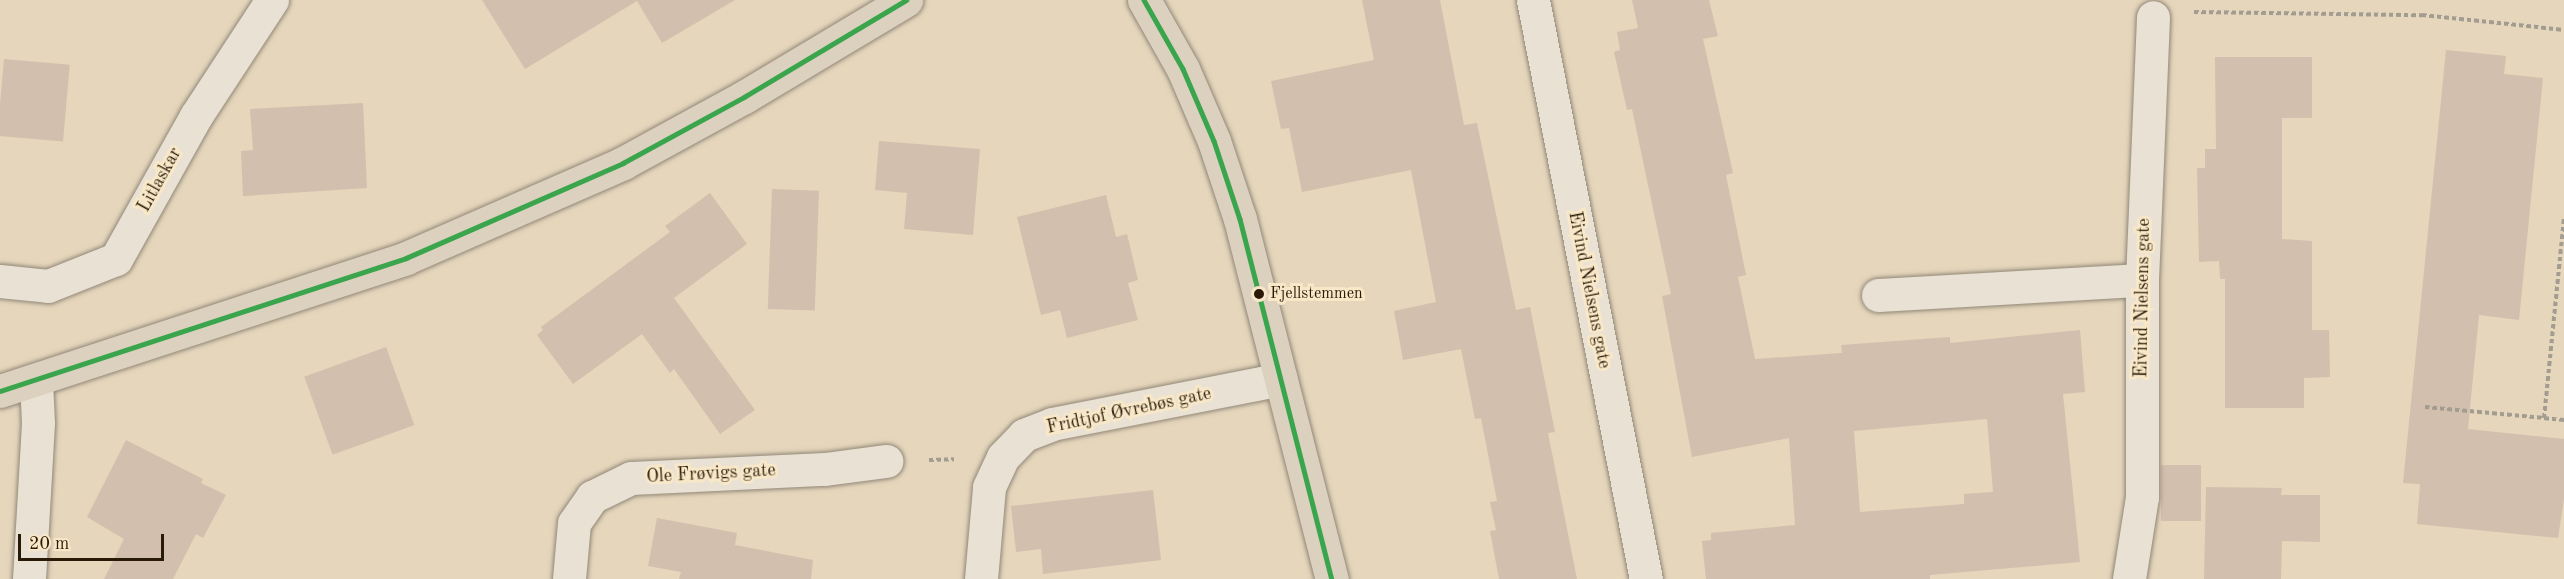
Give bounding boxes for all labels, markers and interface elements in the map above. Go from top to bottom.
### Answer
street label: Litlaskar [133,144,187,216]
street label: Eivind Nielsens gate [1563,210,1615,370]
street label: Eivind Nielsens gate [2131,218,2155,378]
place label: Fjellstemmen [1270,284,1363,304]
marker: Fjellstemmen [1253,288,1265,300]
street label: Fridtjof Øvrebøs gate [1045,383,1213,439]
street label: Ole Frøvigs gate [646,460,776,488]
scale bar [21,522,166,560]
text: 20 m [29,535,69,553]

